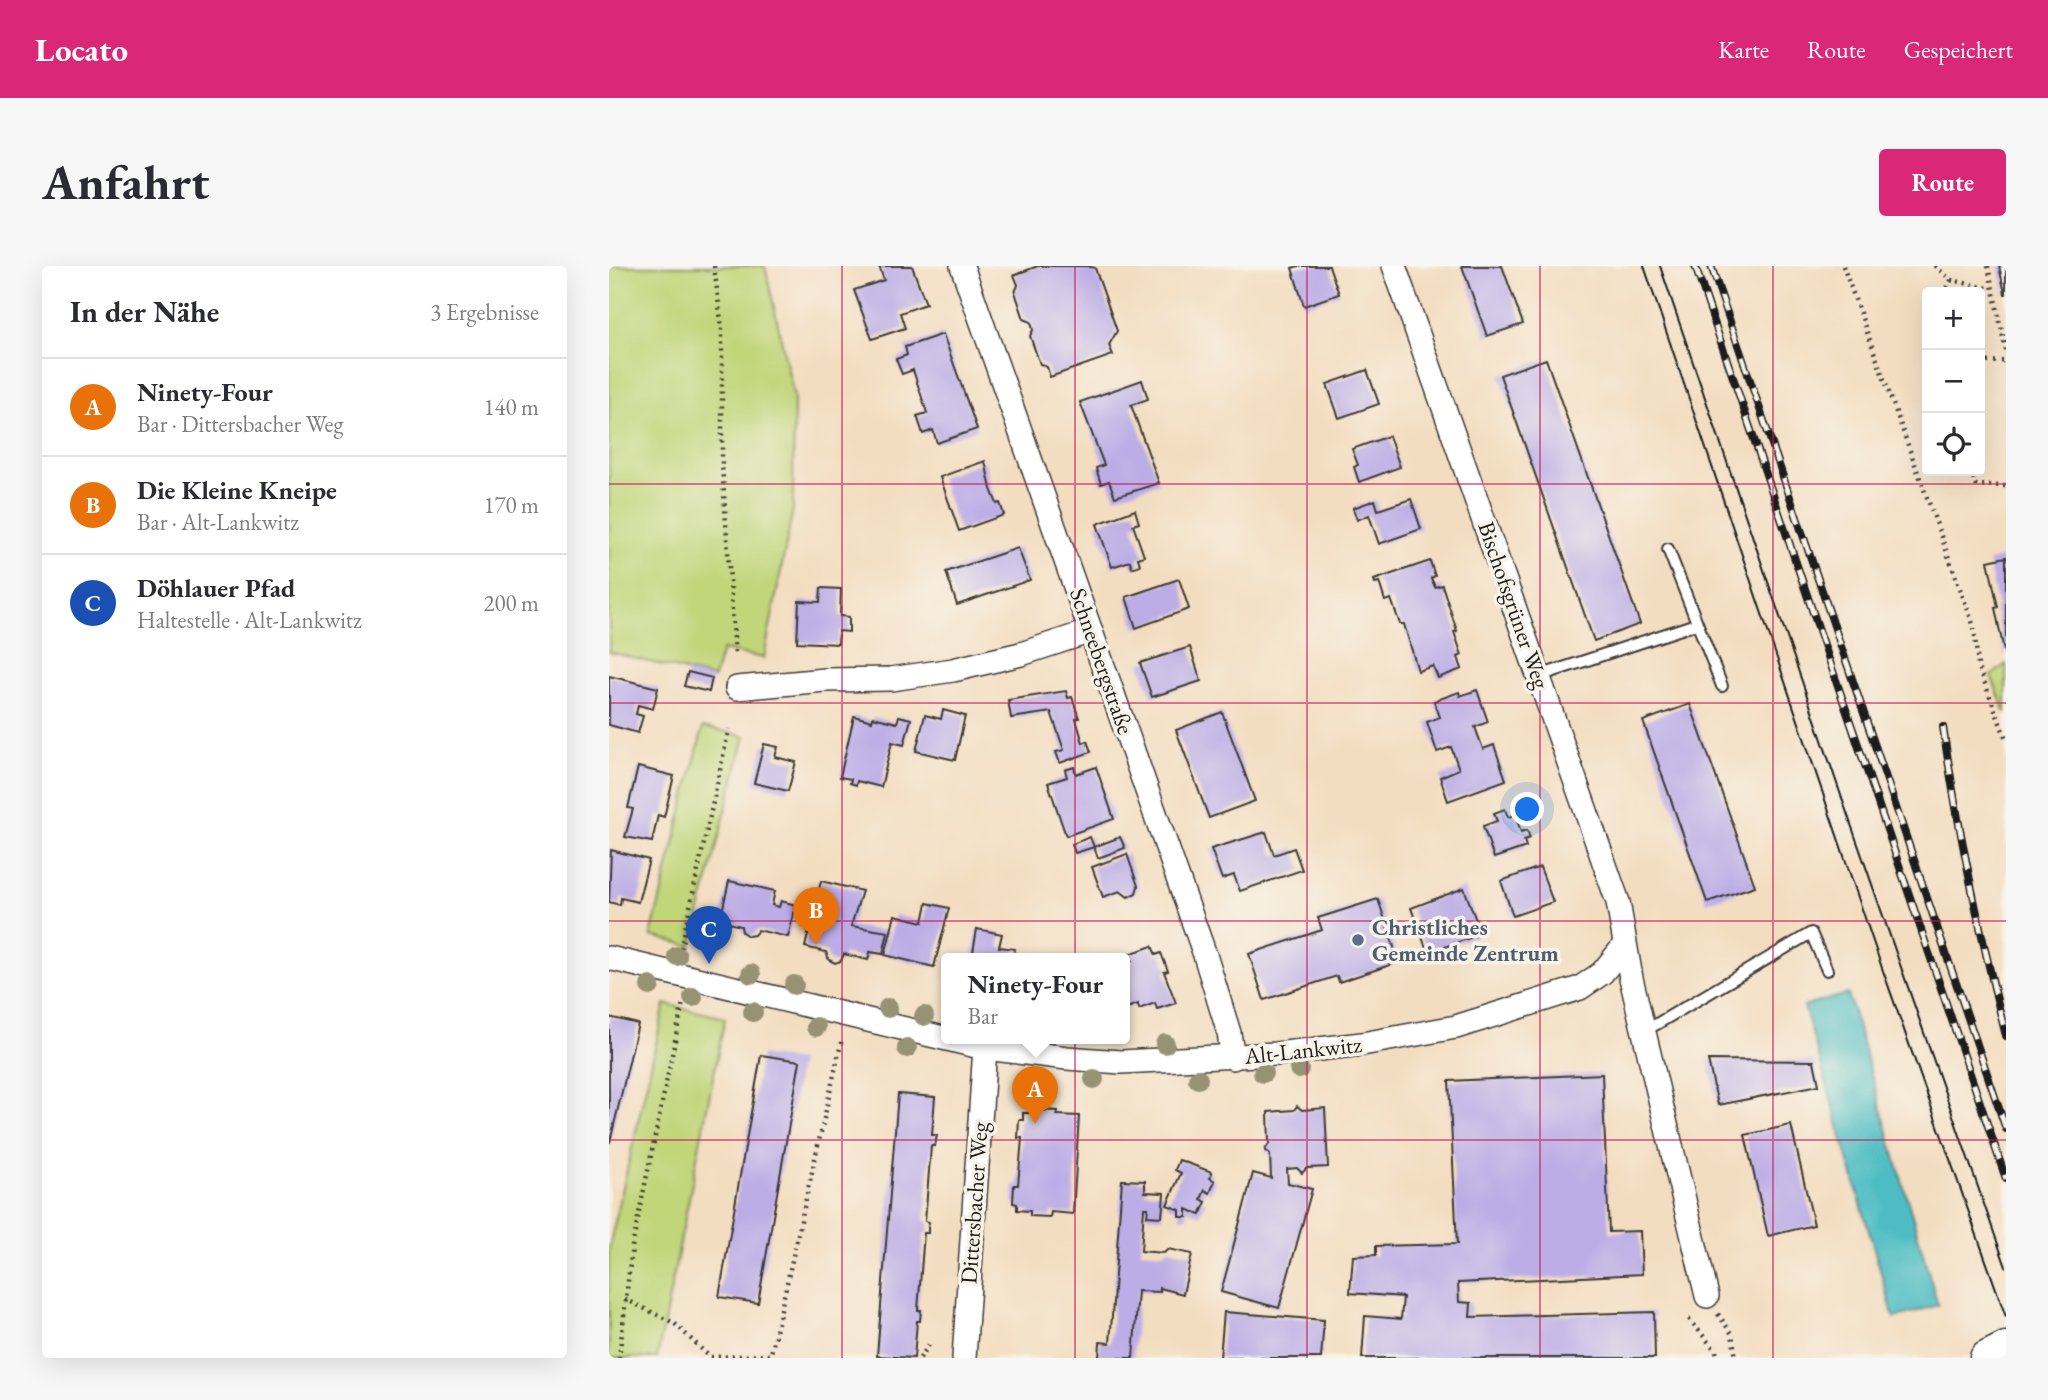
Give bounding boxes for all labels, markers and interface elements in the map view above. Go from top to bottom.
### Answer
text: Locato [35,28,128,71]
text: Karte [1718,34,1769,65]
text: Route [1807,34,1866,65]
text: Gespeichert [1904,34,2013,65]
button: Route [1879,149,2006,216]
text: Anfahrt [42,150,209,214]
map controls [1922,287,1985,476]
button: + [1922,287,1985,350]
text: In der Nähe [70,292,219,331]
text: 3 Ergebnisse [430,297,539,327]
button: − [1922,350,1985,413]
text: Ninety-Four [137,375,273,409]
text: A [85,392,101,422]
text: 140 m [483,392,539,422]
text: Bar · Dittersbacher Weg [137,409,343,439]
button: locate [1922,413,1985,476]
text: Die Kleine Kneipe [137,473,337,507]
text: B [86,490,100,520]
text: 170 m [483,490,539,520]
text: Bar · Alt-Lankwitz [137,507,299,537]
street label: Bischofsgrüner Weg [1471,517,1557,693]
text: Döhlauer Pfad [137,571,296,605]
street label: Schneebergstraße [1063,584,1141,738]
text: C [85,588,101,618]
text: 200 m [483,588,539,618]
text: Haltestelle · Alt-Lankwitz [137,605,362,635]
your location [1510,792,1544,826]
pin: B [793,887,839,945]
pin: C [686,906,732,964]
place label: Christliches Gemeinde Zentrum [1372,912,1559,968]
marker: Christliches Gemeinde Zentrum [1350,932,1366,948]
popup [941,953,1130,1044]
text: Ninety-Four [968,967,1103,1001]
text: Bar [968,1001,998,1031]
street label: Alt-Lankwitz [1242,1029,1363,1071]
pin: A [1012,1066,1058,1124]
street label: Dittersbacher Weg [953,1120,995,1285]

